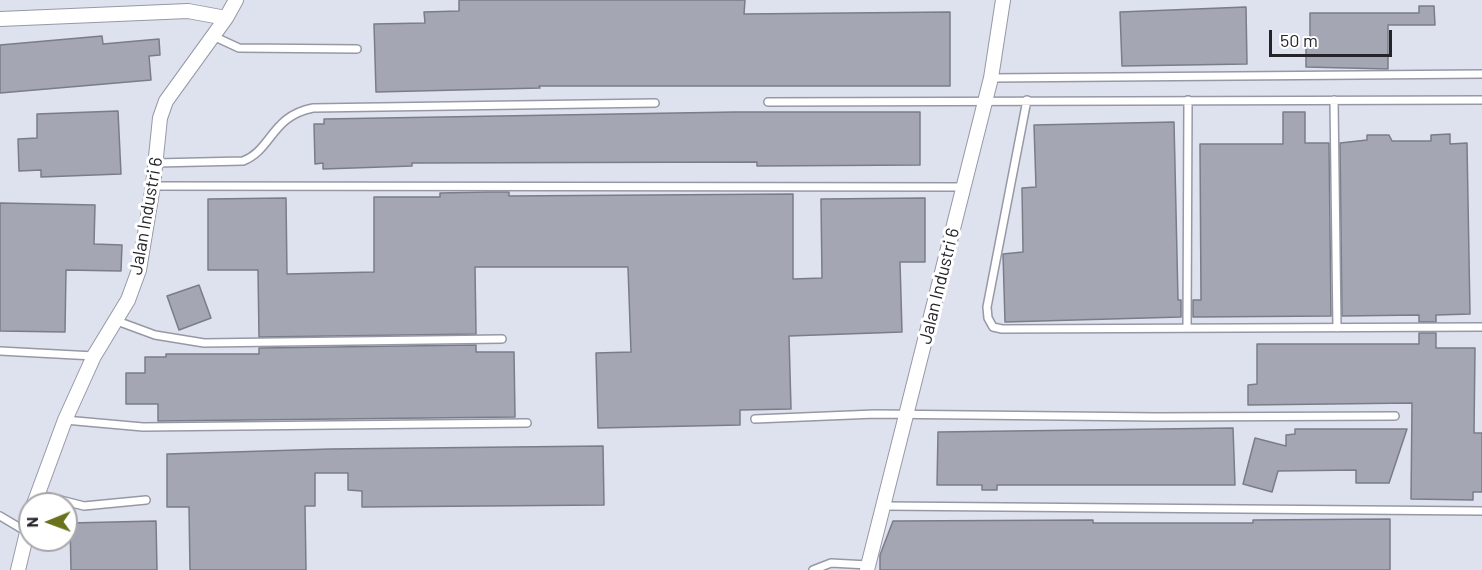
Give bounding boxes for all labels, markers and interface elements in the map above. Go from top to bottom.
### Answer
scale bar [1272,18,1395,56]
text: 50 m [1280,29,1318,51]
street label: Jalan Industri 6 [125,155,167,277]
street label: Jalan Industri 6 [914,226,964,346]
north arrow [18,492,78,552]
text: N [22,517,41,528]

